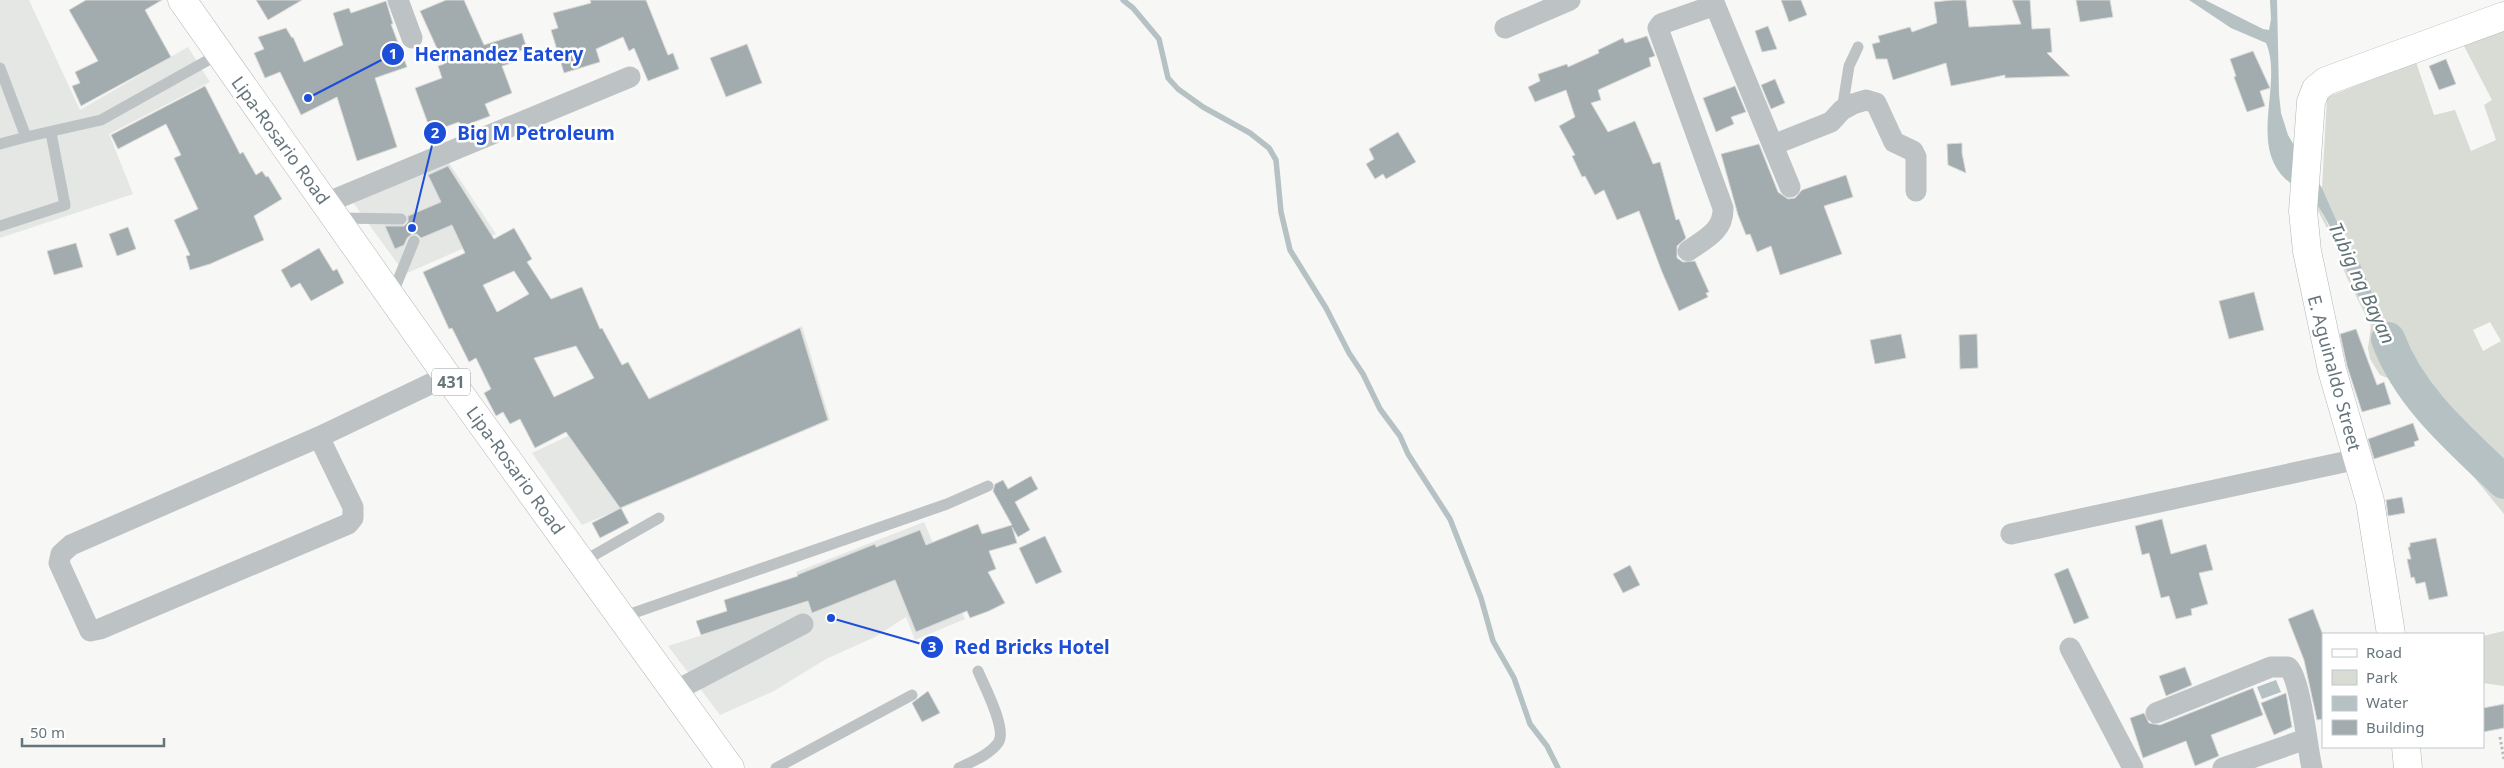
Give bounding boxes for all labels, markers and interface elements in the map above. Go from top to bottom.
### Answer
callout: Hernandez Eatery [380,37,594,71]
text: Hernandez Eatery [415,41,584,67]
text: 1 [389,43,397,63]
street label: Lipa-Rosario Road [226,71,336,209]
callout: Big M Petroleum [423,116,625,150]
text: Big M Petroleum [457,120,615,146]
text: 2 [431,122,440,142]
water label: Tubig ng Bayan [2322,218,2402,348]
street label: E. Aguinaldo Street [2303,292,2368,454]
road number: 431 [432,368,470,396]
street label: Lipa-Rosario Road [461,401,571,539]
callout: Red Bricks Hotel [919,630,1119,664]
legend [2322,633,2484,748]
text: Red Bricks Hotel [954,634,1110,660]
text: 3 [928,636,936,656]
text: Road [2366,642,2402,662]
text: Park [2366,667,2398,687]
text: Water [2366,692,2408,712]
scale bar [22,716,165,748]
text: Building [2366,717,2424,737]
text: 50 m [30,722,65,742]

